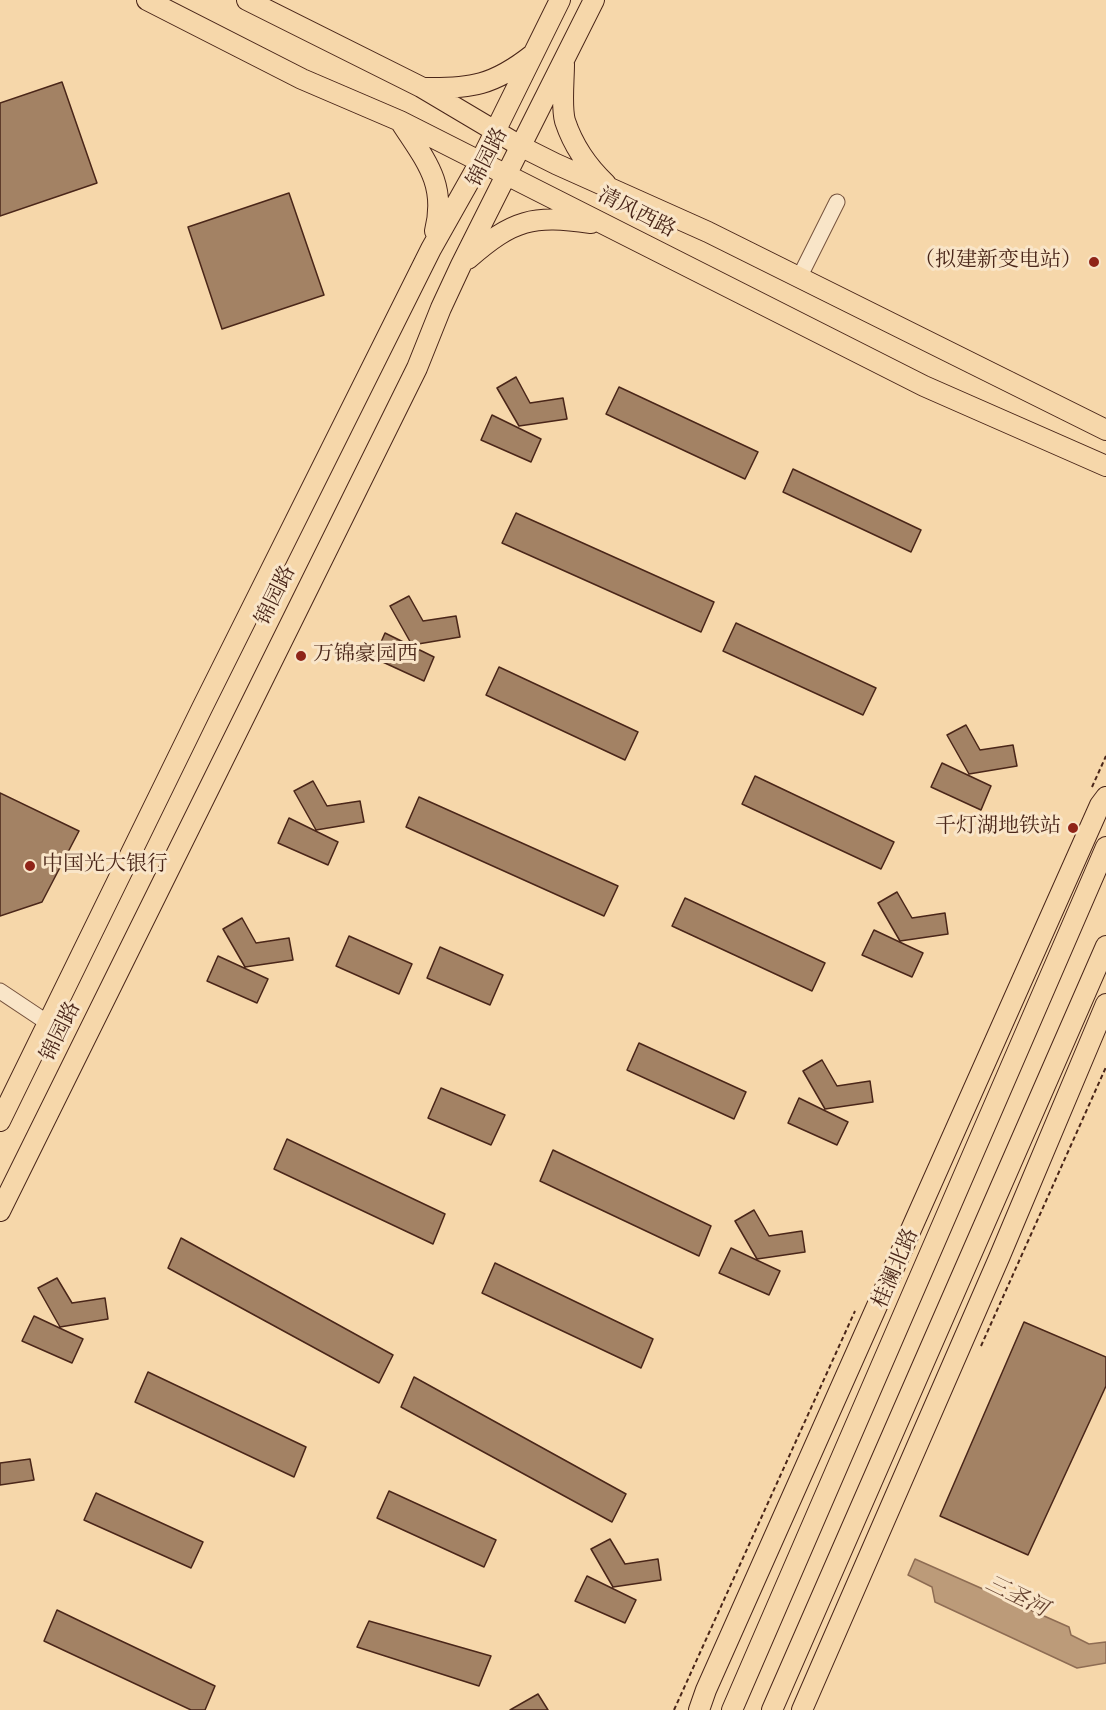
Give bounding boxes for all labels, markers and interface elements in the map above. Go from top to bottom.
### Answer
street label: 锦园路 [463,124,515,192]
street label: 清风西路 [593,184,679,244]
place label: （拟建新变电站） [914,249,1082,275]
marker: （拟建新变电站） [1087,255,1101,269]
street label: 锦园路 [252,562,302,630]
place label: 万锦豪园西 [313,643,418,669]
marker: 万锦豪园西 [294,649,308,663]
place label: 千灯湖地铁站 [935,815,1061,841]
marker: 千灯湖地铁站 [1066,821,1080,835]
place label: 中国光大银行 [42,853,168,879]
marker: 中国光大银行 [23,859,37,873]
street label: 锦园路 [37,998,87,1066]
street label: 桂澜北路 [869,1225,925,1313]
water label: 三圣河 [981,1572,1051,1624]

